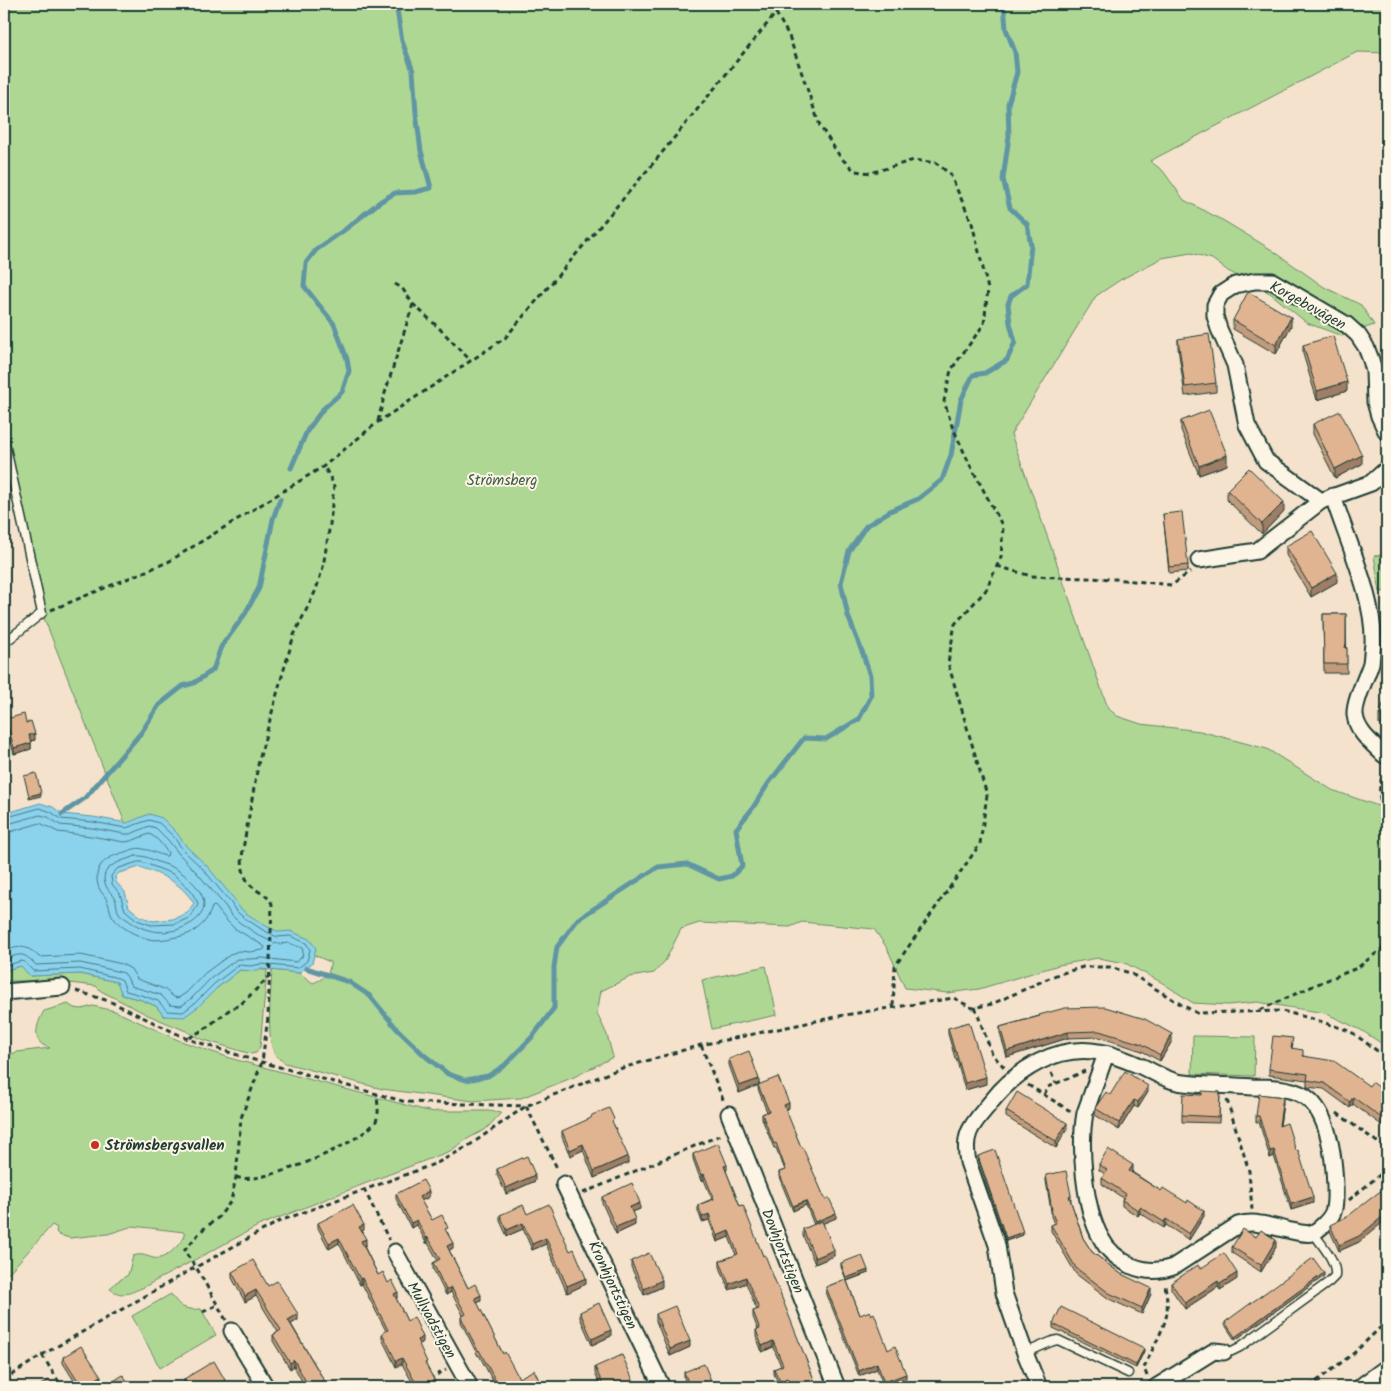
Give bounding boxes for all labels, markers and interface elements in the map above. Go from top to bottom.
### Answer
street label: Korgebovägen [1265,275,1350,337]
park label: Strömsberg [467,469,537,493]
place label: Strömsbergsvallen [105,1134,225,1158]
marker: Strömsbergsvallen [89,1139,101,1151]
street label: Dovhjortstigen [754,1205,810,1298]
street label: Kronhjortstigen [581,1237,643,1334]
street label: Mullvadstigen [400,1278,462,1363]

